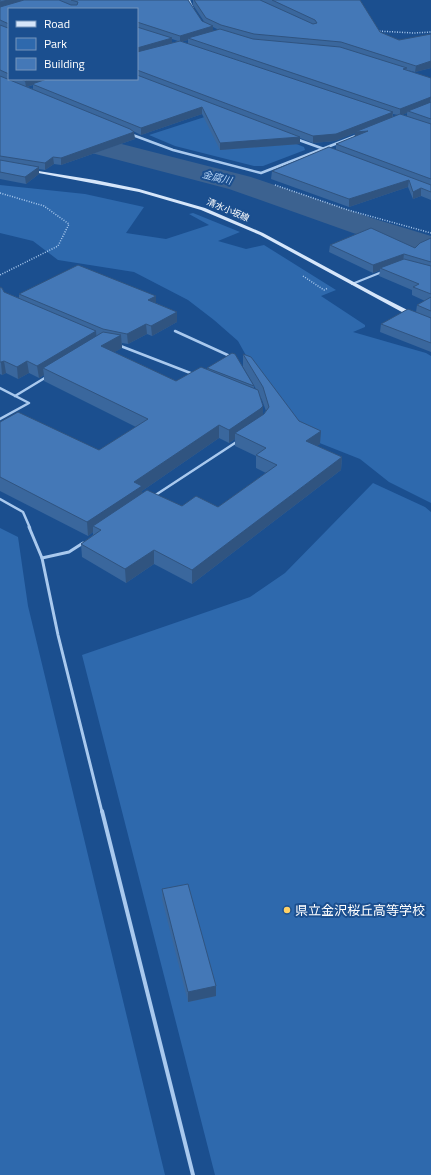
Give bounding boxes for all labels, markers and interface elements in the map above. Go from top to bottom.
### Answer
legend [8,8,138,80]
text: Road [44,14,70,33]
text: Park [44,34,67,53]
text: Building [44,54,85,73]
water label: 金腐川 [201,167,234,189]
street label: 清水小坂線 [205,195,252,225]
place label: 県立金沢桜丘高等学校 [295,900,425,920]
marker: 県立金沢桜丘高等学校 [282,905,292,915]

